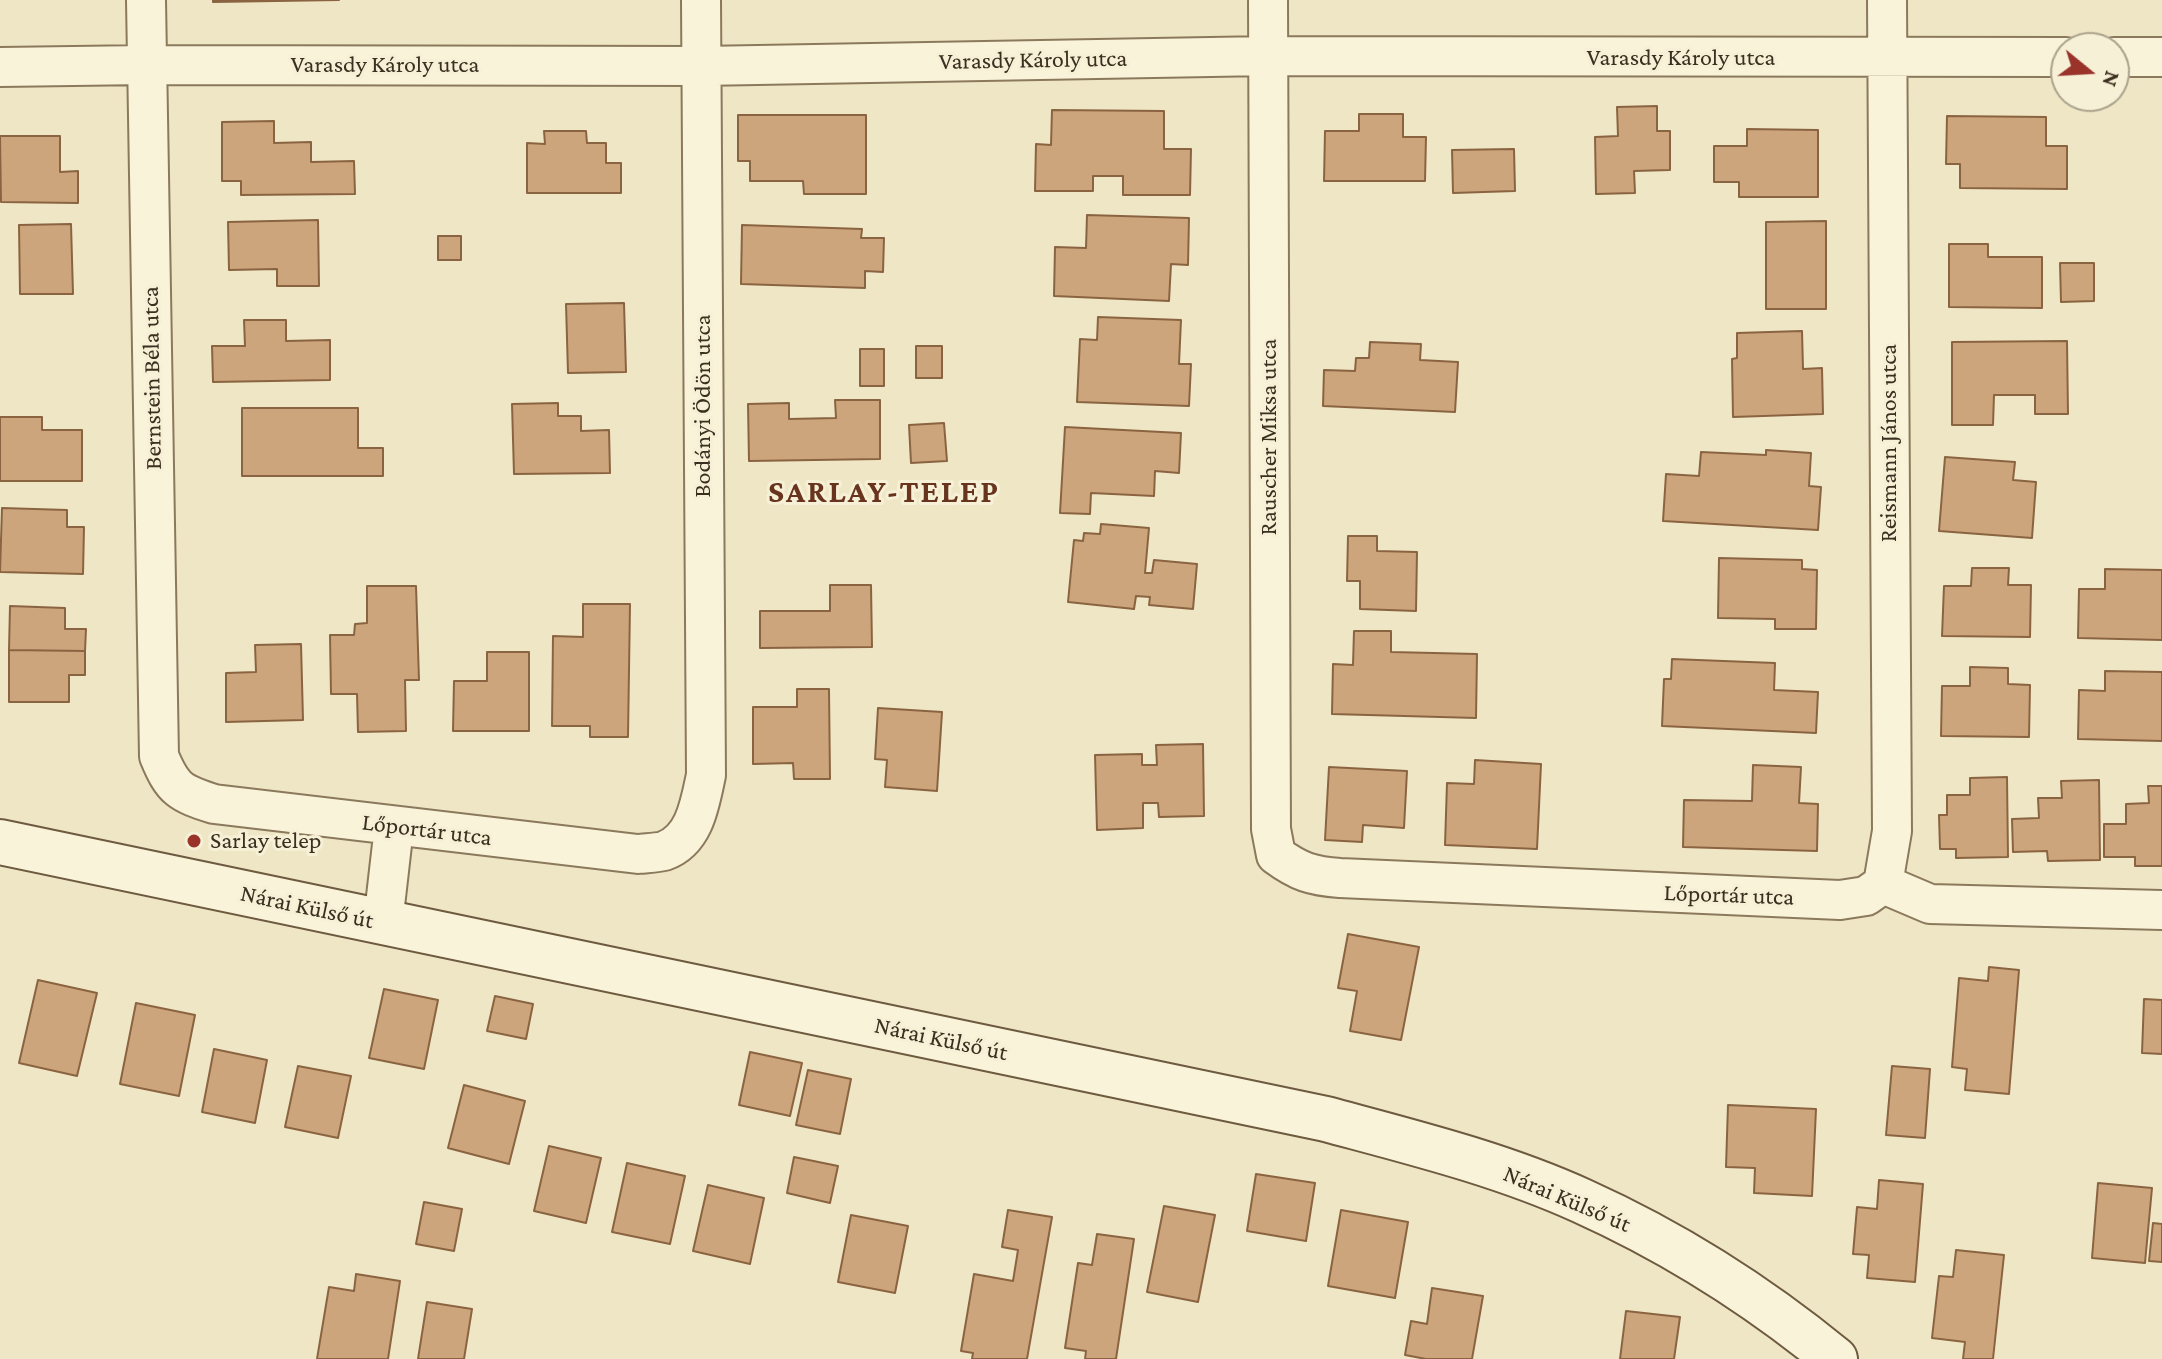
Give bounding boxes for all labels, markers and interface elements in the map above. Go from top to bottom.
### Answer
north arrow [2050,32,2130,112]
street label: Varasdy Károly utca [938,44,1128,76]
street label: Varasdy Károly utca [1587,44,1775,72]
street label: Varasdy Károly utca [291,51,479,79]
text: N [2097,68,2126,90]
street label: Bernstein Béla utca [136,286,168,470]
street label: Bodányi Ödön utca [689,314,717,498]
street label: Rauscher Miksa utca [1255,339,1283,535]
street label: Reismann János utca [1875,344,1903,542]
district label: SARLAY-TELEP [768,473,1000,511]
street label: Lőportár utca [361,808,493,852]
place label: Sarlay telep [210,827,321,855]
marker: Sarlay telep [185,832,203,850]
street label: Lőportár utca [1663,878,1795,912]
street label: Nárai Külső út [238,879,376,935]
street label: Nárai Külső út [872,1011,1010,1067]
street label: Nárai Külső út [1499,1159,1635,1239]

